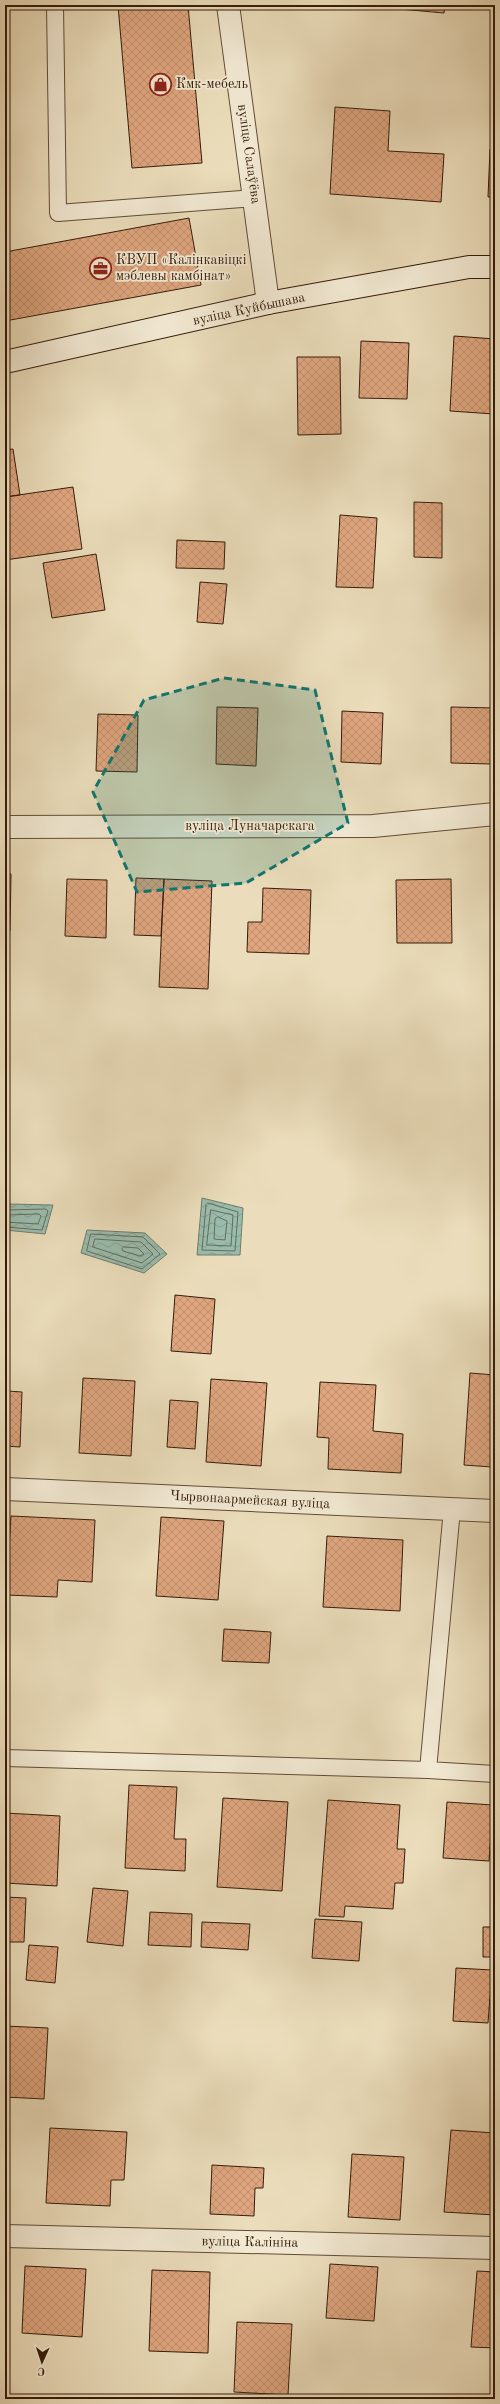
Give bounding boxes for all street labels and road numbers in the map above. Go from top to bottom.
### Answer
street label: вуліца Салаўёва [235,103,263,205]
street label: вуліца Куйбышава [192,290,307,328]
street label: вуліца Луначарскага [185,819,315,833]
street label: Чырвонаармейская вуліца [169,1489,331,1511]
street label: вуліца Калініна [202,2234,299,2250]

